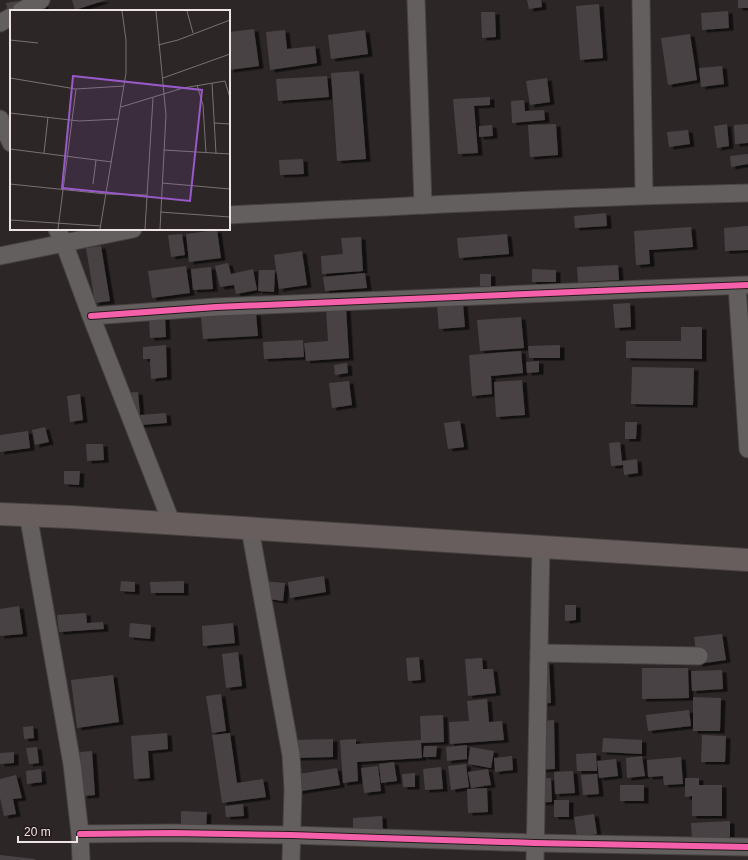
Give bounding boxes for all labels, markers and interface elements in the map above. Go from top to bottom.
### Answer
inset map [10,10,230,230]
scale bar [18,818,77,844]
text: 20 m [24,825,51,839]

